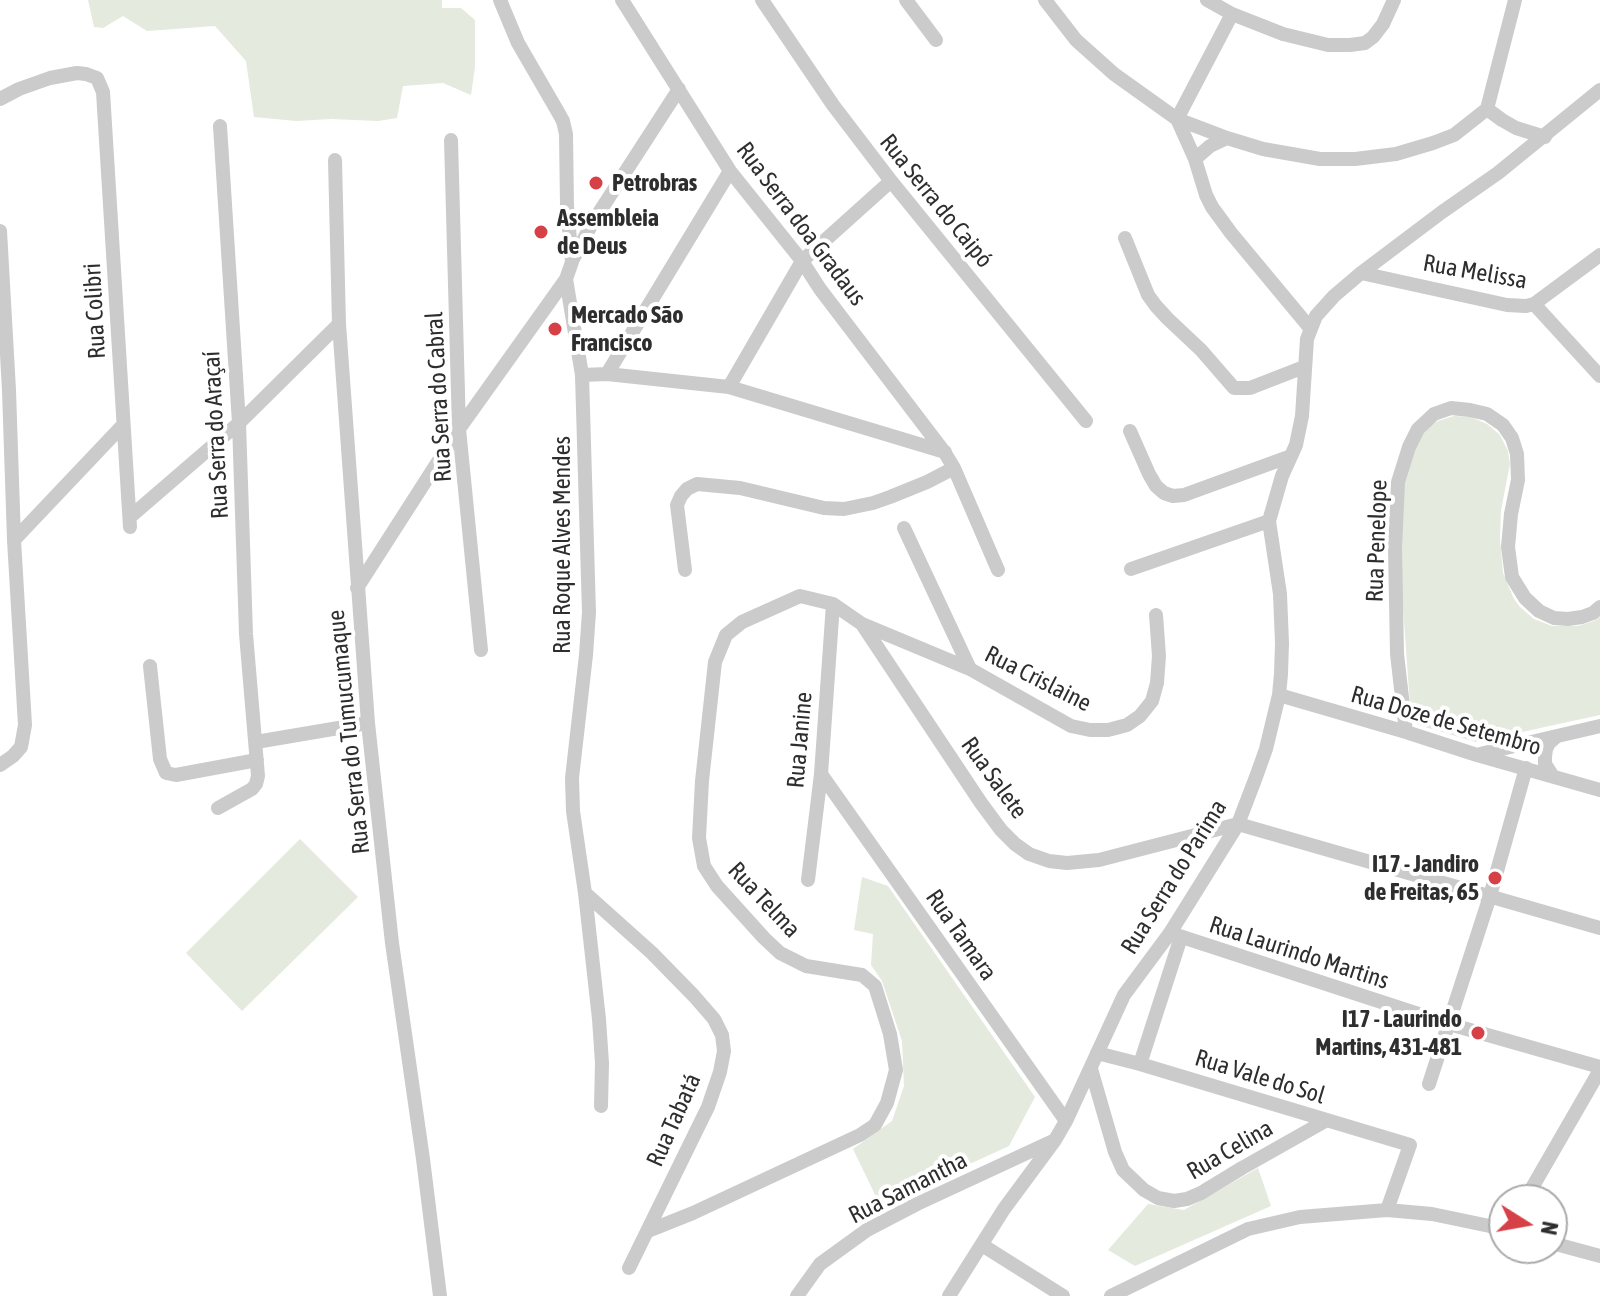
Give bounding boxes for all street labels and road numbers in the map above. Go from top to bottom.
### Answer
street label: Rua Serra do Caipó [873,129,999,273]
street label: Rua Serra doa Gradaus [730,137,872,311]
street label: Rua Melissa [1421,249,1529,295]
street label: Rua Colibri [78,262,112,360]
street label: Rua Serra do Cabral [420,311,458,483]
street label: Rua Serra do Araçaí [197,350,235,520]
street label: Rua Roque Alves Mendes [548,436,576,654]
street label: Rua Penelope [1360,479,1394,603]
street label: Rua Serra do Tumucumaque [322,608,376,856]
street label: Rua Crislaine [980,640,1096,718]
street label: Rua Doze de Setembro [1348,680,1544,762]
street label: Rua Janine [781,691,819,789]
street label: Rua Salete [955,732,1033,824]
street label: Rua Serra do Parima [1115,795,1233,959]
street label: Rua Telma [722,856,806,944]
street label: Rua Tamara [919,884,1003,986]
street label: Rua Laurindo Martins [1206,910,1392,996]
street label: Rua Vale do Sol [1192,1044,1328,1110]
street label: Rua Tabatá [641,1069,707,1171]
street label: Rua Celina [1182,1114,1278,1186]
street label: Rua Samantha [844,1146,972,1230]

